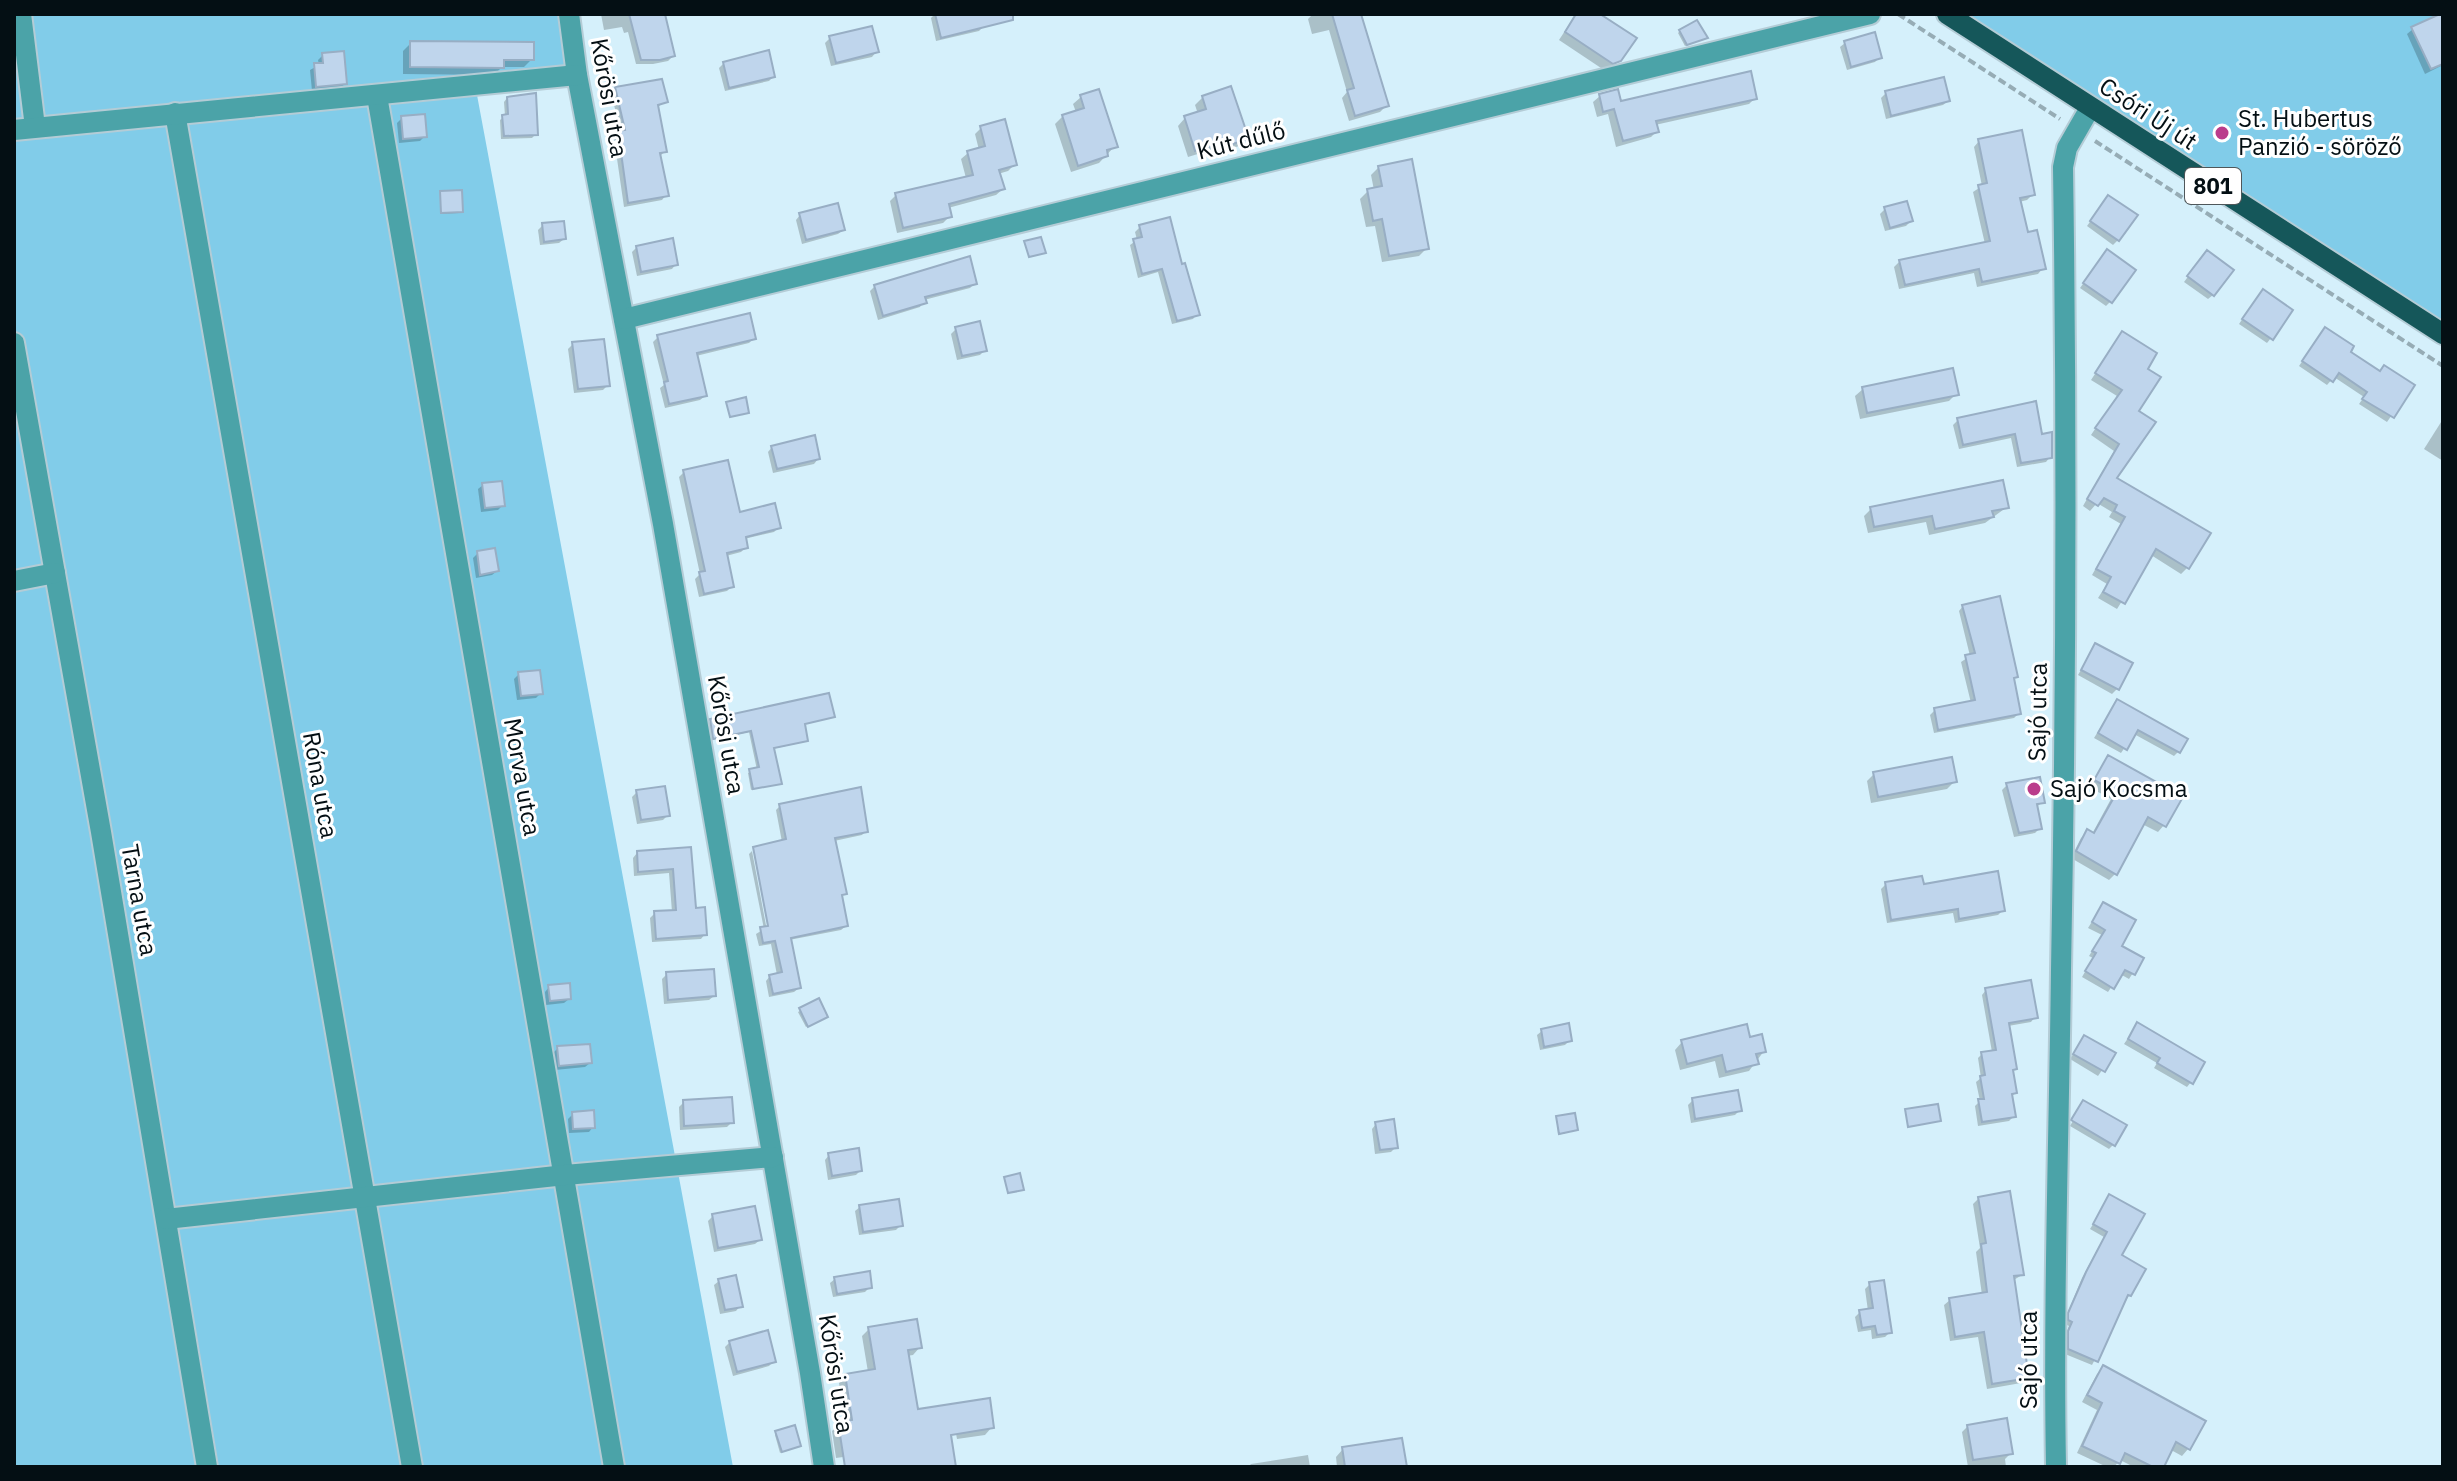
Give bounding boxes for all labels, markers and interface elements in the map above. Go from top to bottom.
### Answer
street label: Kőrösi utca [584,36,636,160]
street label: Csóri Új út [2093,70,2204,157]
place label: St. Hubertus Panzió - söröző [2238,102,2402,162]
street label: Kút dűlő [1193,114,1288,166]
marker: St. Hubertus Panzió - söröző [2213,124,2231,142]
road number: 801 [2185,168,2241,204]
street label: Sajó utca [2020,662,2054,762]
street label: Kőrösi utca [701,673,753,797]
street label: Morva utca [497,715,549,838]
street label: Róna utca [296,729,346,841]
place label: Sajó Kocsma [2050,772,2188,804]
marker: Sajó Kocsma [2025,780,2043,798]
street label: Tarna utca [114,842,166,958]
street label: Sajó utca [2012,1310,2044,1409]
street label: Kőrösi utca [812,1312,862,1436]

